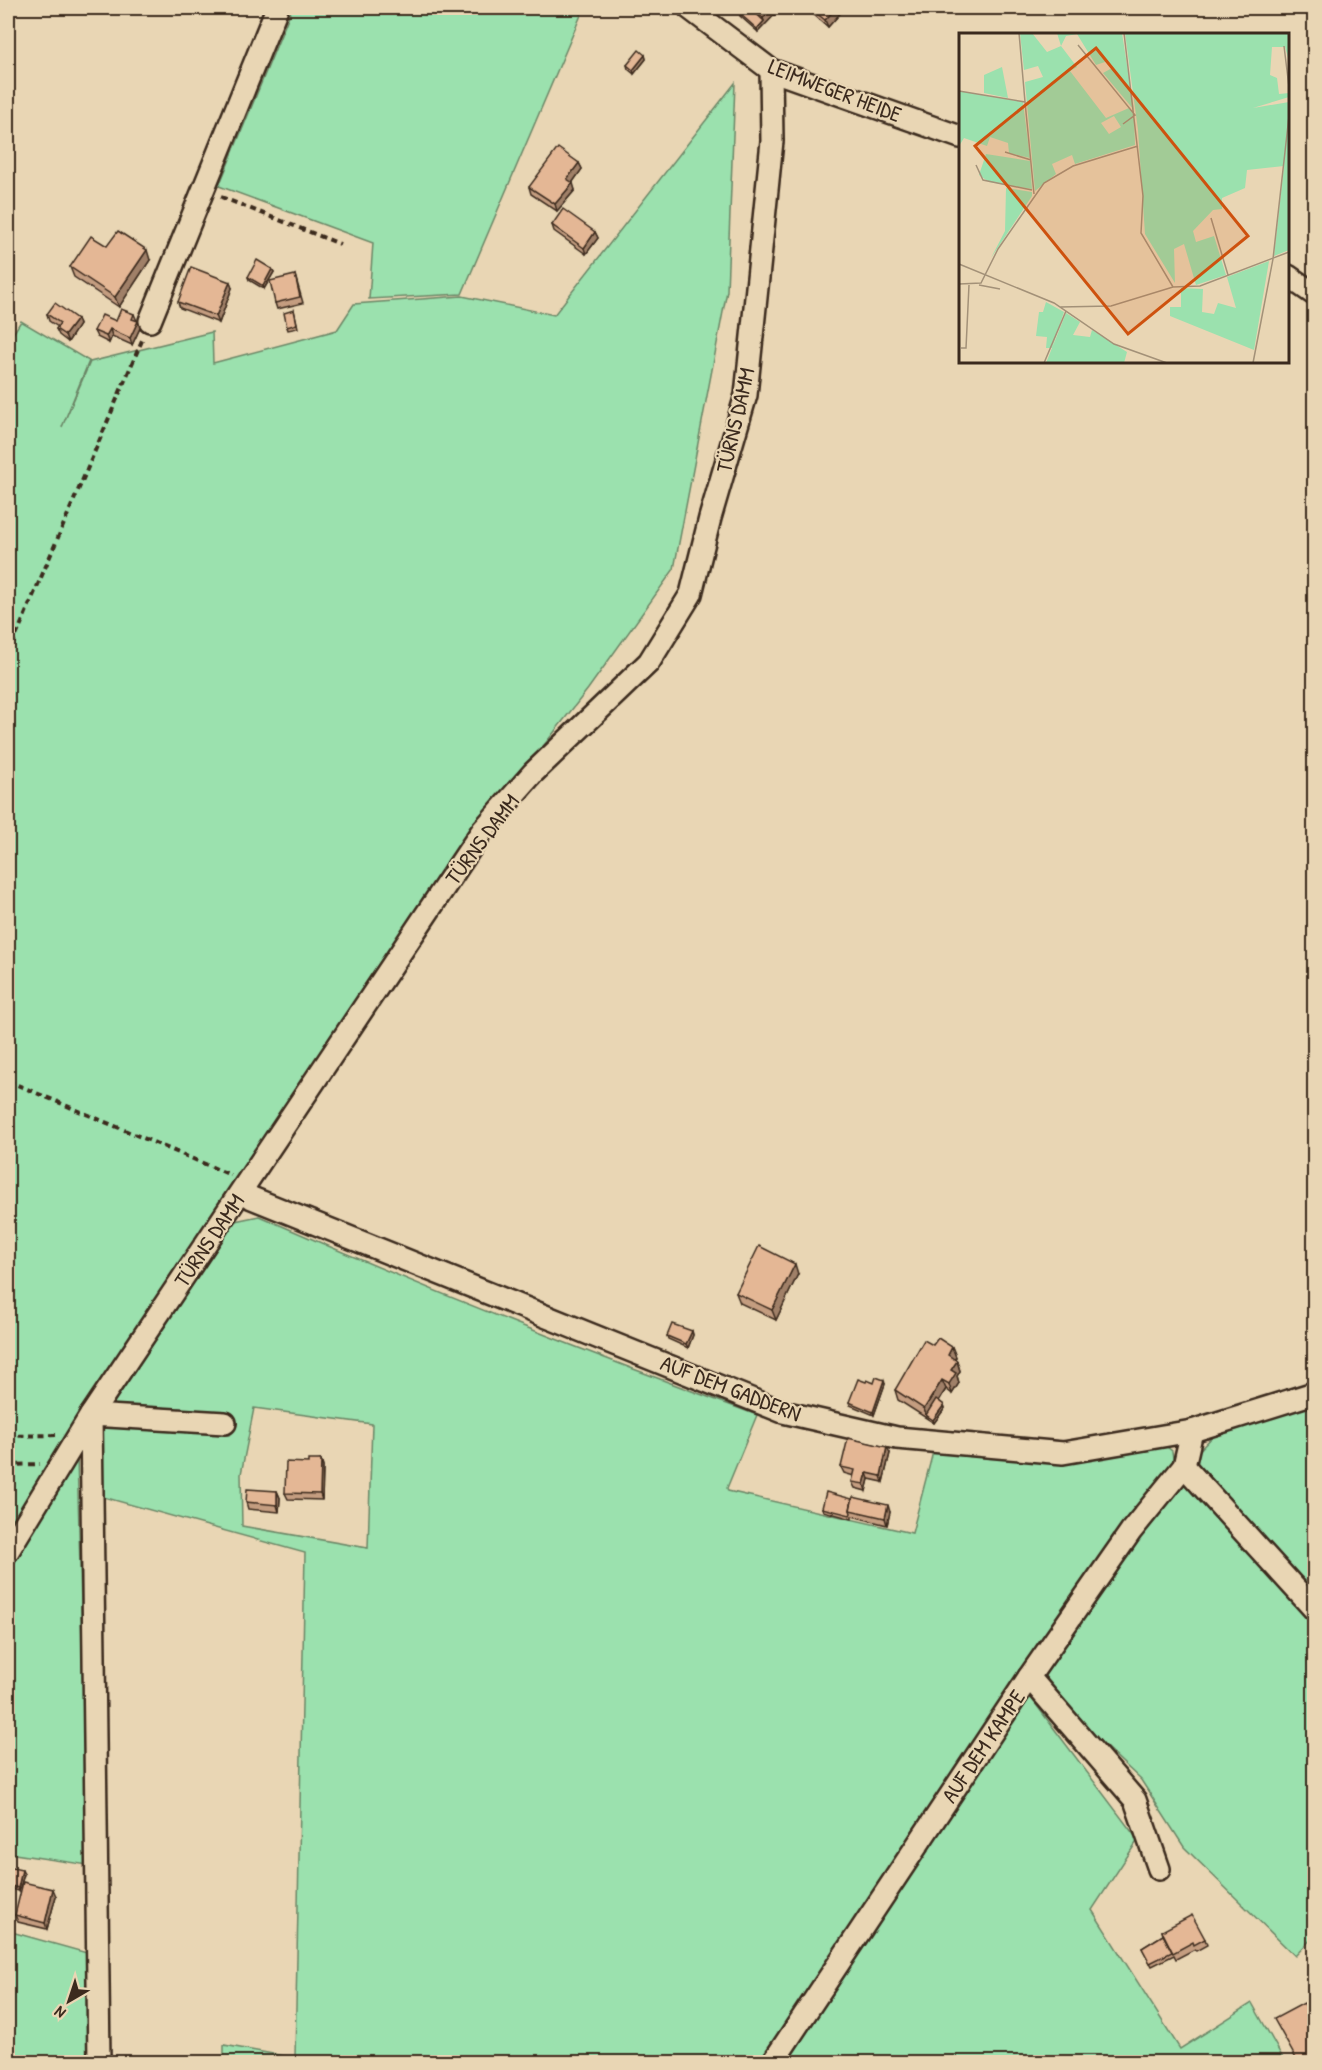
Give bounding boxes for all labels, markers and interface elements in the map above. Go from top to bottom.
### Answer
inset map [959,33,1289,363]
street label: LEIMWEGER HEIDE [764,51,906,129]
street label: TÜRNS DAMM [708,365,762,475]
street label: TÜRNS DAMM [438,787,526,891]
street label: TÜRNS DAMM [167,1187,251,1293]
street label: AUF DEM GADDERN [656,1347,806,1429]
street label: AUF DEM KAMPE [934,1683,1032,1808]
north arrow [39,1971,99,2031]
text: N [49,2001,70,2024]

